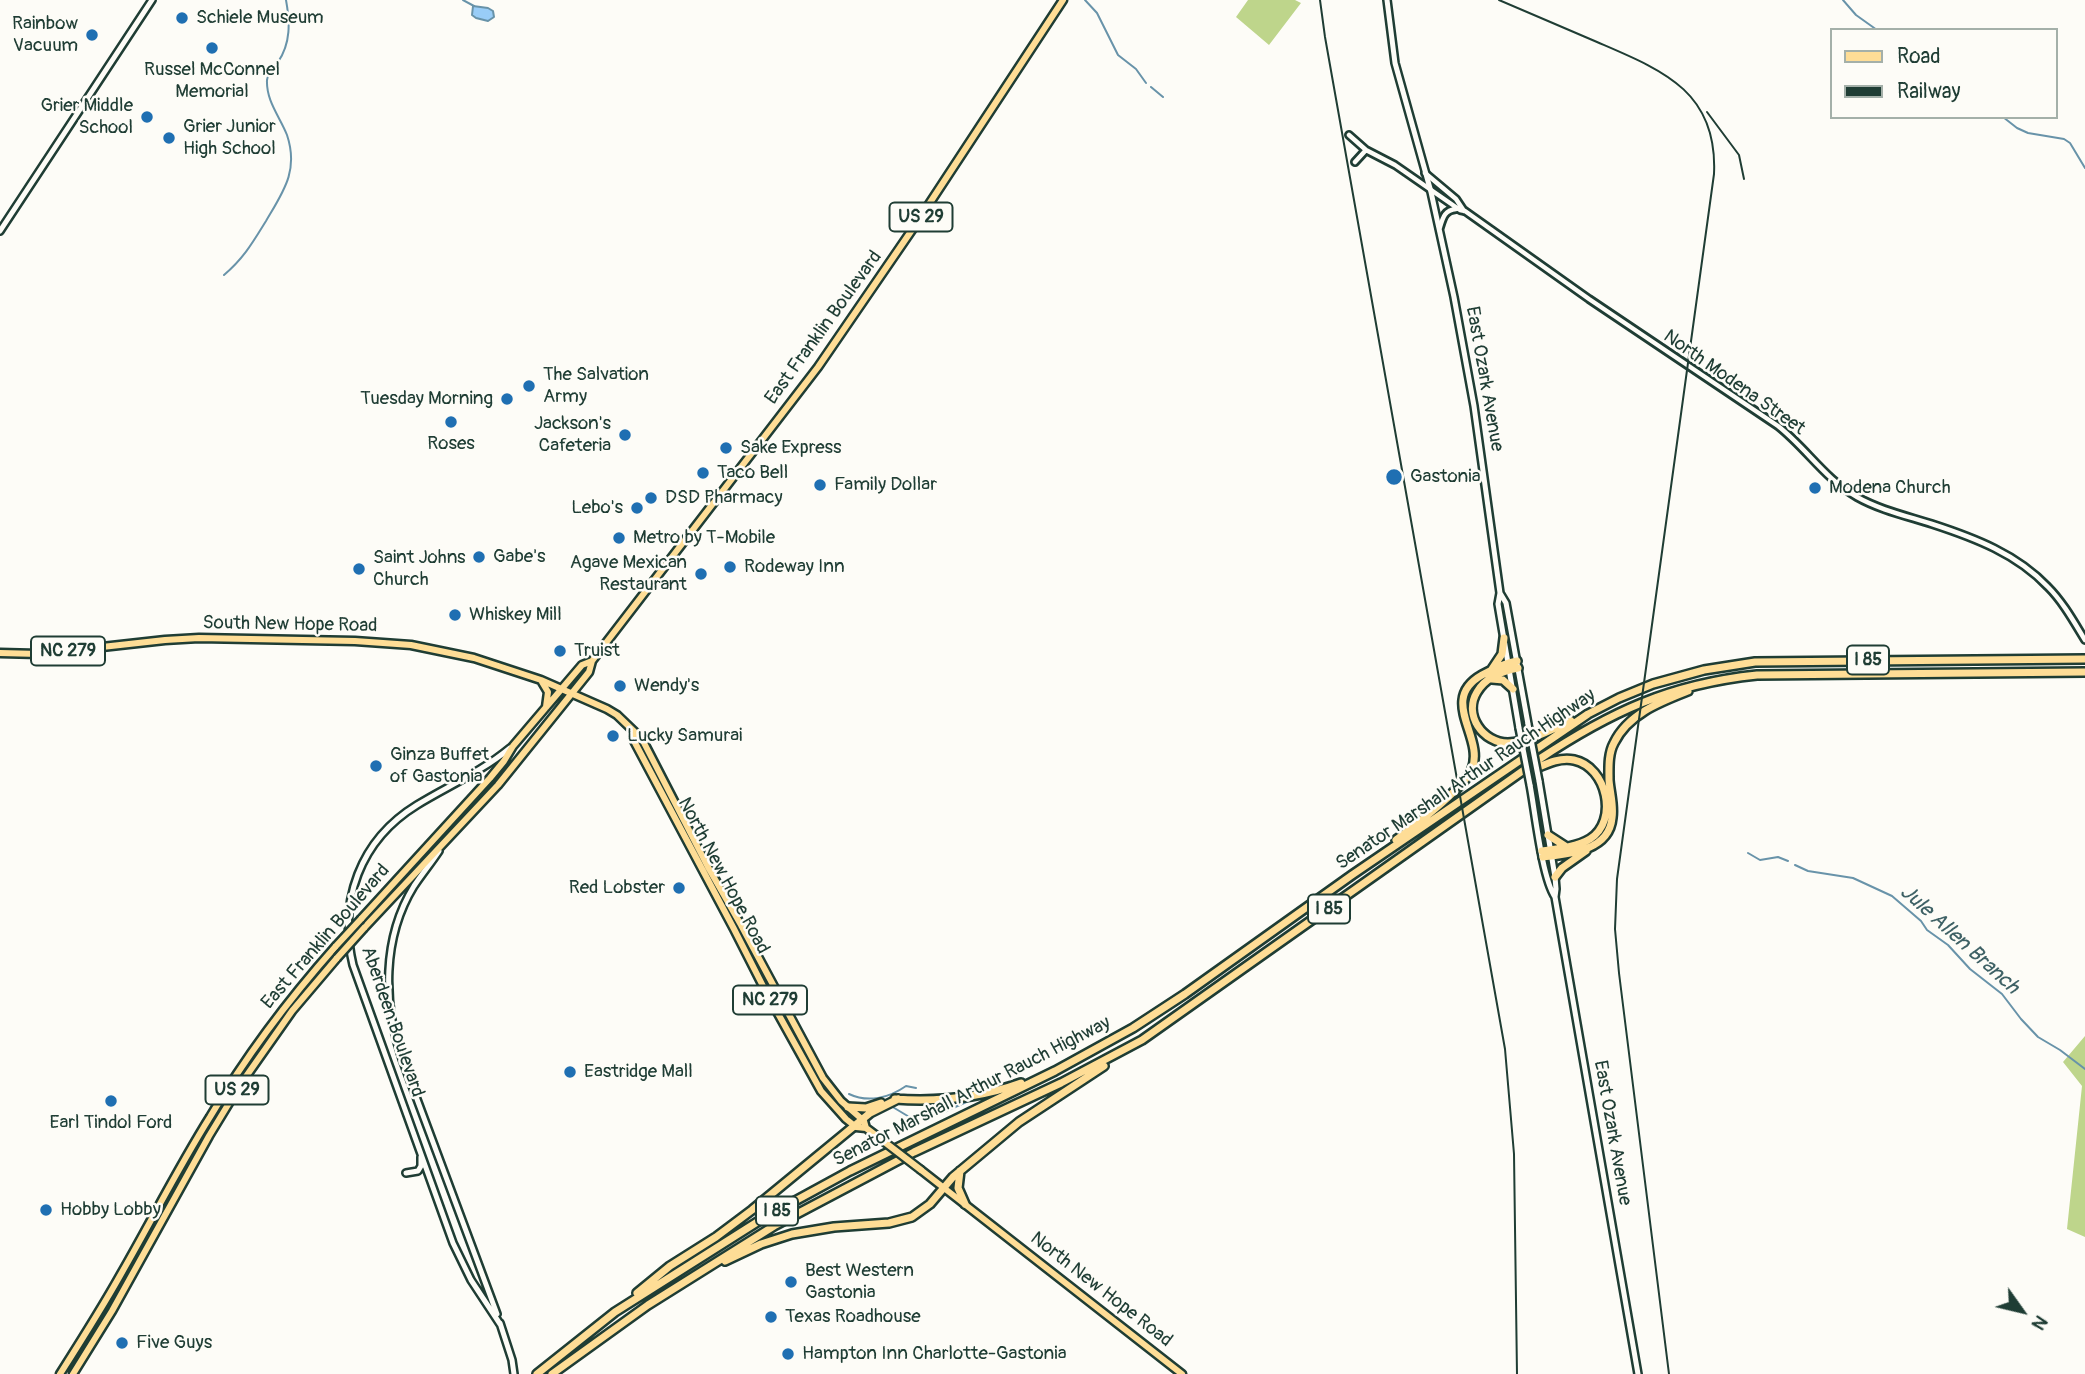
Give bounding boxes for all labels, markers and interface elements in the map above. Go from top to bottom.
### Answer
place label: Schiele Museum [196,7,324,29]
marker: Schiele Museum [174,10,190,26]
place label: Rainbow Vacuum [12,13,78,57]
marker: Rainbow Vacuum [84,27,100,43]
legend [1829,28,2057,119]
marker: Russel McConnel Memorial [204,40,220,56]
text: Road [1897,43,1941,70]
place label: Russel McConnel Memorial [144,59,280,103]
text: Railway [1897,78,1961,105]
place label: Grier Middle School [40,95,133,139]
marker: Grier Middle School [139,109,155,125]
place label: Grier Junior High School [183,116,276,160]
marker: Grier Junior High School [161,130,177,146]
road number: US 29 [890,202,953,232]
street label: East Franklin Boulevard [761,247,887,409]
street label: East Ozark Avenue [1460,305,1508,453]
street label: North Modena Street [1659,325,1809,441]
place label: The Salvation Army [543,364,649,408]
marker: The Salvation Army [521,378,537,394]
place label: Tuesday Morning [360,388,493,410]
marker: Tuesday Morning [499,391,515,407]
place label: Jackson's Cafeteria [534,413,611,457]
marker: Roses [443,414,459,430]
marker: Jackson's Cafeteria [617,427,633,443]
place label: Roses [427,433,475,455]
place label: Sake Express [740,437,841,459]
marker: Sake Express [718,440,734,456]
place label: Taco Bell [717,462,788,484]
marker: Taco Bell [695,465,711,481]
place label: Gastonia [1410,466,1481,488]
marker: Gastonia [1384,467,1404,487]
place label: Family Dollar [834,474,937,496]
marker: Family Dollar [812,477,828,493]
place label: Modena Church [1829,477,1951,499]
marker: Modena Church [1807,480,1823,496]
place label: DSD Pharmacy [665,487,783,509]
marker: DSD Pharmacy [643,490,659,506]
place label: Lebo's [571,497,623,519]
marker: Lebo's [629,500,645,516]
place label: Metro by T-Mobile [633,527,775,549]
marker: Metro by T-Mobile [611,530,627,546]
place label: Gabe's [493,546,545,568]
place label: Saint Johns Church [373,547,466,591]
marker: Gabe's [471,549,487,565]
place label: Agave Mexican Restaurant [570,552,687,596]
place label: Rodeway Inn [744,556,845,578]
marker: Rodeway Inn [722,559,738,575]
marker: Saint Johns Church [351,561,367,577]
marker: Agave Mexican Restaurant [693,566,709,582]
place label: Whiskey Mill [469,604,562,626]
marker: Whiskey Mill [447,607,463,623]
street label: South New Hope Road [202,612,378,638]
road number: NC 279 [31,636,105,666]
place label: Truist [574,640,620,662]
marker: Truist [552,643,568,659]
road number: I 85 [1847,646,1889,674]
place label: Wendy's [634,675,699,697]
marker: Wendy's [612,678,628,694]
street label: Senator Marshall Arthur Rauch Highway [1332,684,1600,876]
place label: Lucky Samurai [627,725,742,747]
marker: Lucky Samurai [605,728,621,744]
place label: Ginza Buffet of Gastonia [390,744,489,788]
marker: Ginza Buffet of Gastonia [368,758,384,774]
street label: North New Hope Road [672,794,774,958]
street label: East Franklin Boulevard [257,860,395,1014]
place label: Red Lobster [569,877,665,899]
marker: Red Lobster [671,880,687,896]
water label: Jule Allen Branch [1894,880,2024,1000]
road number: I 85 [1308,894,1350,924]
street label: Aberdeen Boulevard [356,944,428,1100]
road number: NC 279 [733,986,807,1015]
street label: Senator Marshall Arthur Rauch Highway [830,1012,1114,1172]
street label: East Ozark Avenue [1588,1059,1636,1207]
place label: Eastridge Mall [584,1061,693,1083]
marker: Eastridge Mall [562,1064,578,1080]
road number: US 29 [205,1076,268,1105]
marker: Earl Tindol Ford [103,1093,119,1109]
place label: Earl Tindol Ford [50,1112,172,1134]
road number: I 85 [756,1196,798,1226]
place label: Hobby Lobby [60,1199,161,1221]
marker: Hobby Lobby [38,1202,54,1218]
street label: North New Hope Road [1025,1227,1177,1353]
place label: Best Western Gastonia [805,1260,914,1304]
marker: Best Western Gastonia [783,1274,799,1290]
north arrow [1987,1276,2057,1346]
place label: Texas Roadhouse [785,1306,921,1328]
marker: Texas Roadhouse [763,1309,779,1325]
text: N [2026,1311,2053,1335]
place label: Five Guys [136,1332,212,1354]
marker: Five Guys [114,1335,130,1351]
place label: Hampton Inn Charlotte-Gastonia [802,1343,1067,1365]
marker: Hampton Inn Charlotte-Gastonia [780,1346,796,1362]

